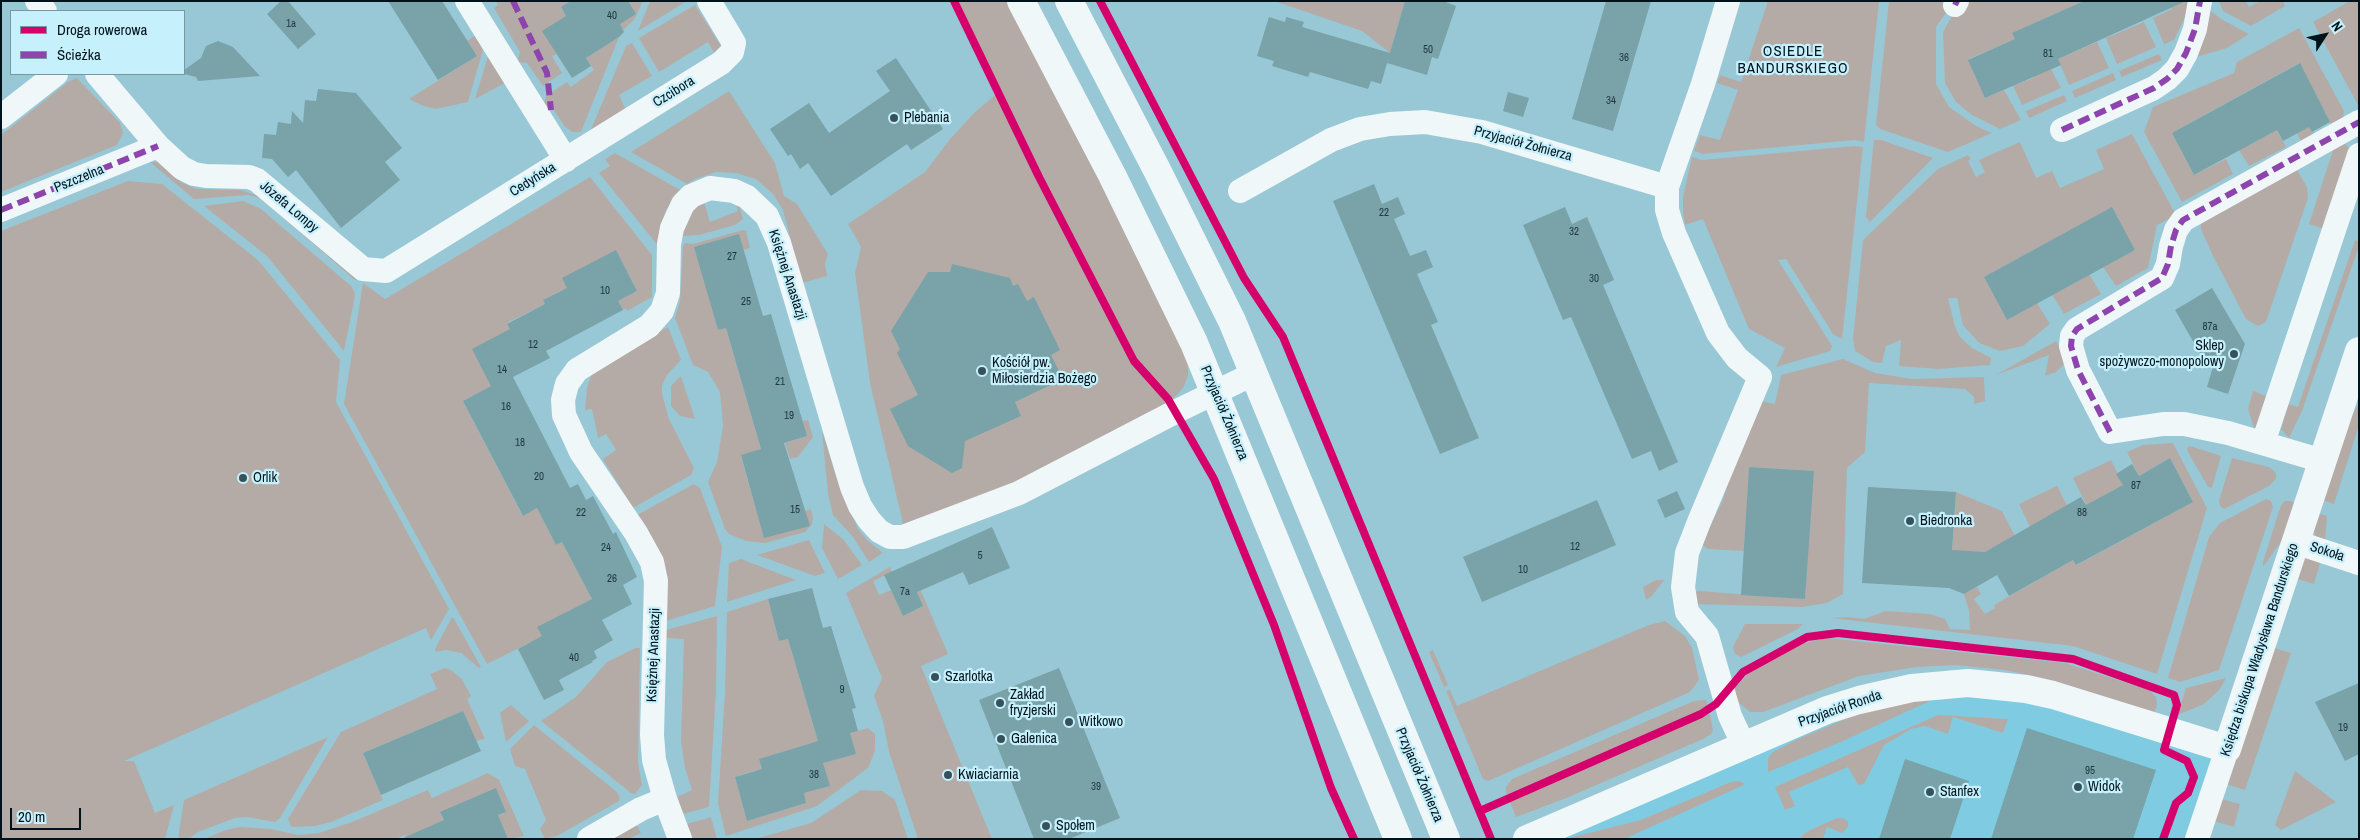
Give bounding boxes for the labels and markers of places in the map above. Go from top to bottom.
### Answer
place label: Plebania [904,110,949,126]
marker: Plebania [888,112,900,124]
place label: Sklep spożywczo-monopolowy [2100,338,2224,371]
marker: Sklep spożywczo-monopolowy [2228,348,2240,360]
place label: Kościół pw. Miłosierdzia Bożego [992,355,1097,388]
marker: Kościół pw. Miłosierdzia Bożego [976,365,988,377]
place label: Orlik [253,470,277,486]
marker: Orlik [237,472,249,484]
place label: Biedronka [1920,513,1972,529]
marker: Biedronka [1904,515,1916,527]
place label: Szarlotka [945,669,993,685]
marker: Szarlotka [929,671,941,683]
place label: Zakład fryzjerski [1010,687,1056,720]
marker: Zakład fryzjerski [994,697,1006,709]
place label: Witkowo [1079,714,1123,730]
marker: Witkowo [1063,716,1075,728]
place label: Galenica [1011,731,1057,747]
marker: Galenica [995,733,1007,745]
place label: Kwiaciarnia [958,767,1019,783]
marker: Kwiaciarnia [942,769,954,781]
place label: Widok [2088,779,2121,795]
marker: Widok [2072,781,2084,793]
place label: Stanfex [1940,784,1979,800]
marker: Stanfex [1924,786,1936,798]
place label: Społem [1056,818,1095,834]
marker: Społem [1040,820,1052,832]

